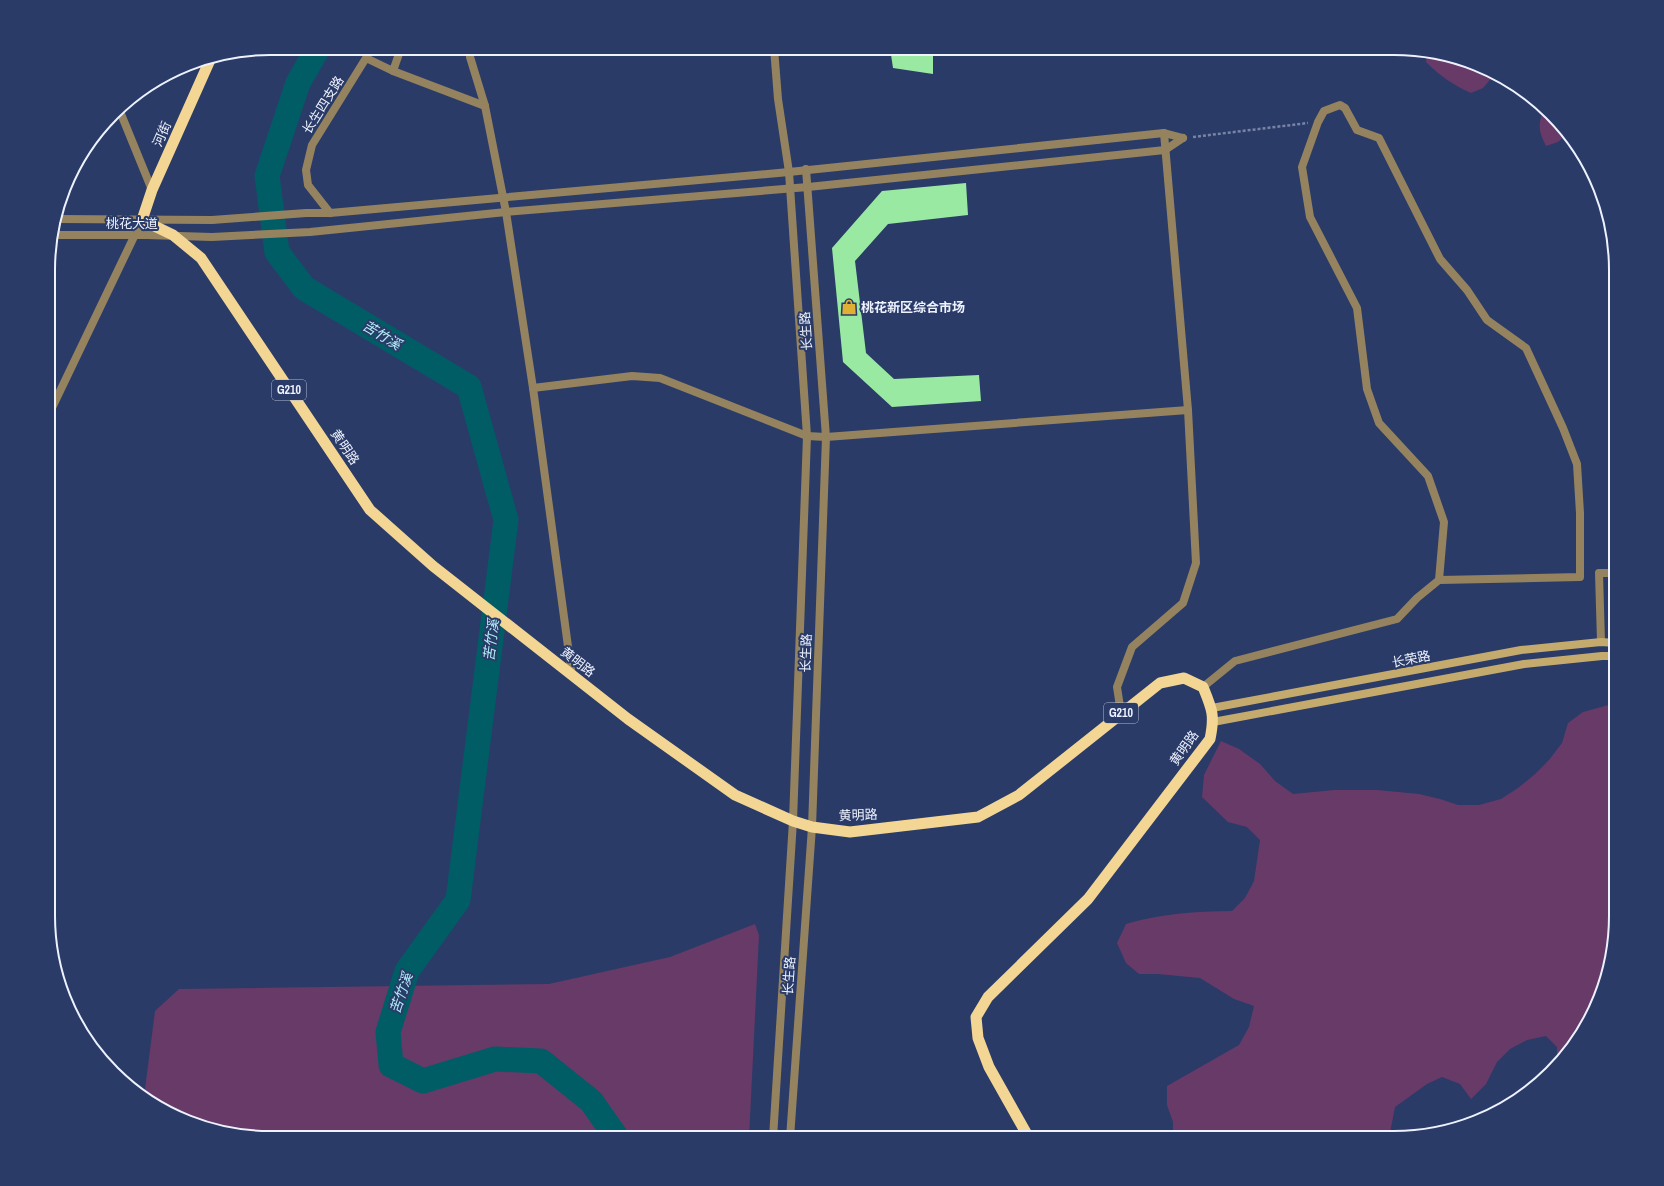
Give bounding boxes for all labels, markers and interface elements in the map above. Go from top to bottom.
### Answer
street label: 长生四支路 [299,73,347,137]
street label: 河街 [149,119,175,149]
street label: 桃花大道 [106,215,158,232]
shop icon: 桃花新区综合市场 [840,298,858,316]
place label: 桃花新区综合市场 [861,299,965,316]
street label: 长生路 [796,311,816,351]
water label: 苦竹溪 [359,316,406,355]
road number: G210 [272,380,306,400]
street label: 黄明路 [327,426,363,468]
water label: 苦竹溪 [480,616,503,662]
street label: 长生路 [797,633,815,673]
street label: 黄明路 [557,643,599,681]
street label: 长荣路 [1390,647,1432,671]
road number: G210 [1104,703,1138,723]
street label: 黄明路 [1166,727,1202,769]
street label: 黄明路 [838,806,878,824]
street label: 长生路 [779,956,799,996]
water label: 苦竹溪 [386,968,417,1016]

